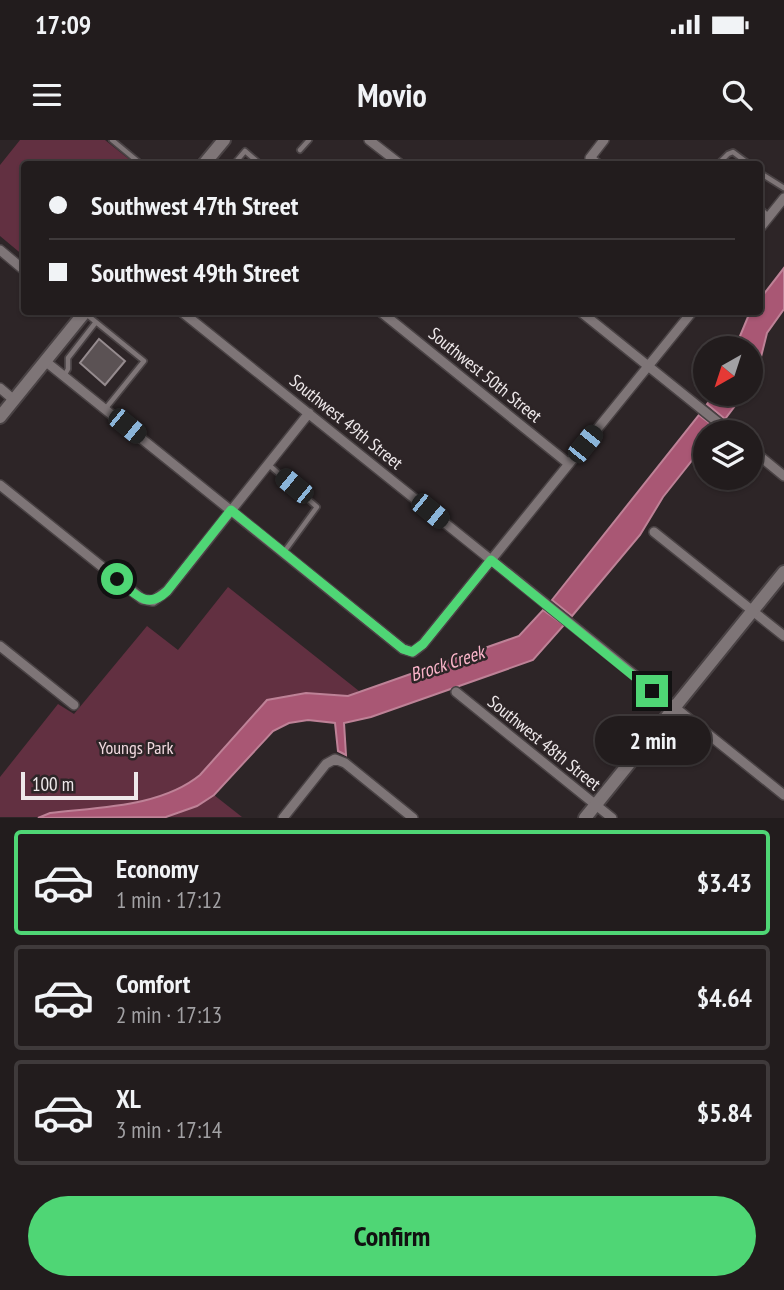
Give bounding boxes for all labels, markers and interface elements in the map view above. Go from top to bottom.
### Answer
text: 17:09 [35,8,91,41]
text: Movio [357,74,427,116]
icon: menu [28,76,66,114]
icon: search [718,76,756,114]
text: Southwest 47th Street [91,189,298,222]
text: Southwest 49th Street [91,256,299,289]
street label: Southwest 50th Street [424,322,547,427]
north arrow [693,336,763,406]
map controls [693,336,763,490]
street label: Southwest 49th Street [285,369,408,474]
car [105,405,150,447]
button: layers [693,420,763,490]
car [564,421,607,467]
car [272,465,317,507]
car [408,490,453,532]
route start [101,563,133,595]
water label: Brock Creek [407,639,490,686]
route end [636,675,668,707]
street label: Southwest 48th Street [483,690,606,795]
callout: 2 min [594,716,710,764]
text: 2 min [630,726,676,755]
park label: Youngs Park [99,736,173,759]
scale bar [21,768,138,800]
text: 100 m [32,772,74,796]
icon: car [32,851,95,914]
text: Economy [116,852,198,885]
text: $3.43 [697,866,752,899]
text: 1 min · 17:12 [116,885,222,914]
icon: car [32,966,95,1029]
text: Comfort [116,967,190,1000]
text: $4.64 [697,981,752,1014]
text: 2 min · 17:13 [116,1000,222,1029]
icon: car [32,1081,95,1144]
text: XL [116,1082,141,1115]
text: $5.84 [697,1096,752,1129]
text: 3 min · 17:14 [116,1115,222,1144]
button: Confirm [28,1196,756,1276]

